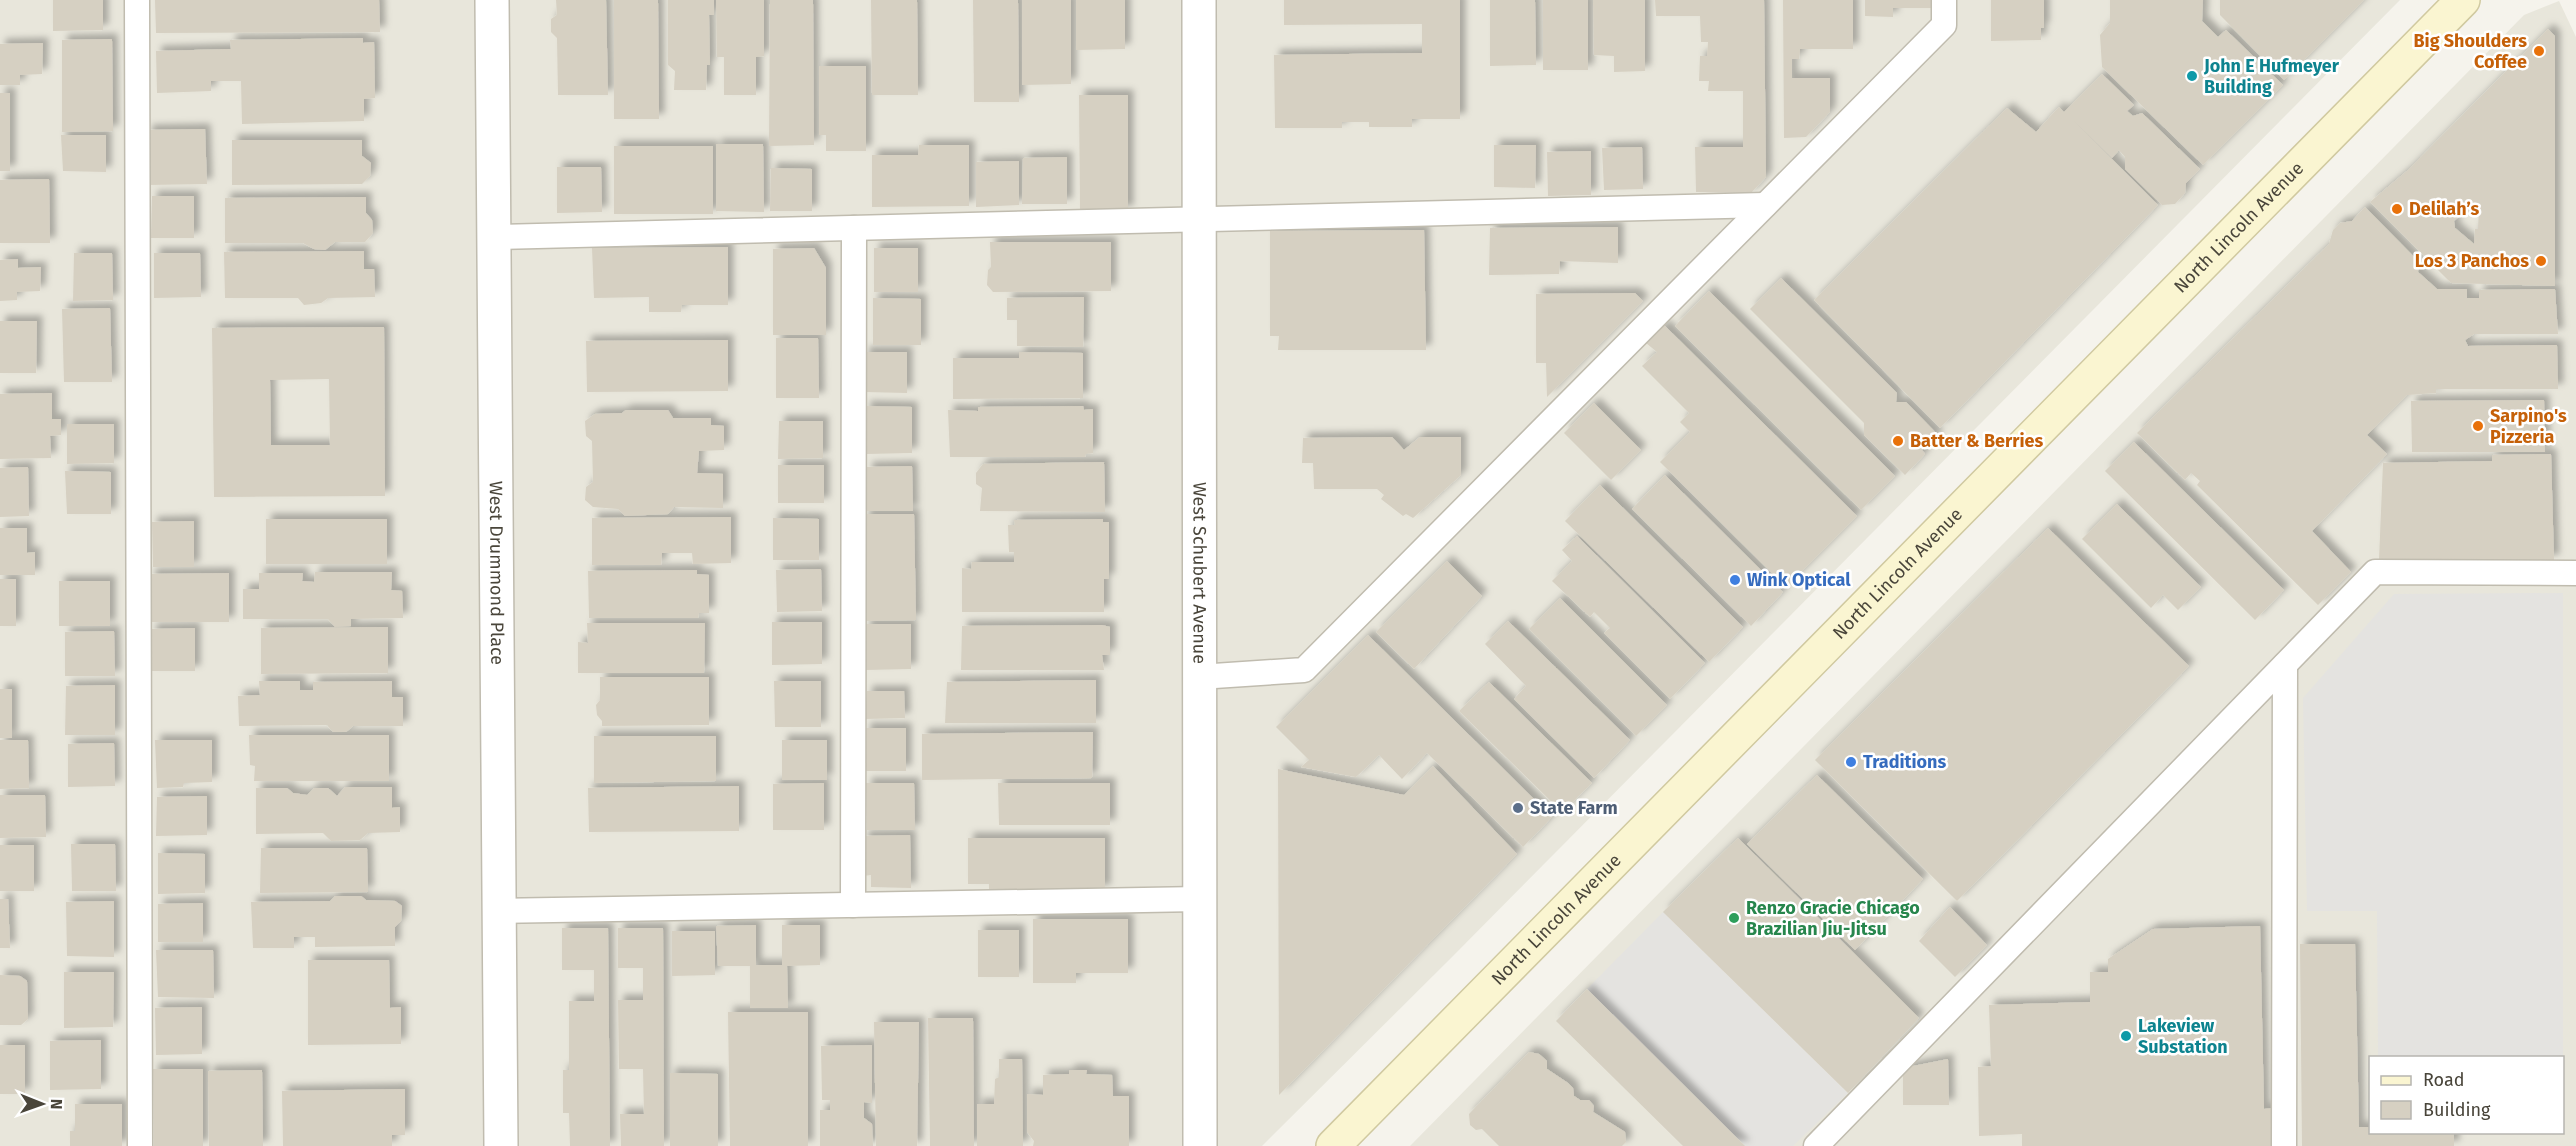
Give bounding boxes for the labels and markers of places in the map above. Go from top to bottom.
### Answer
place label: Big Shoulders Coffee [2413,30,2527,73]
marker: Big Shoulders Coffee [2532,44,2546,58]
place label: John E Hufmeyer Building [2203,55,2340,98]
marker: John E Hufmeyer Building [2185,69,2199,83]
place label: Delilah’s [2409,198,2480,220]
marker: Delilah’s [2390,202,2404,216]
place label: Los 3 Panchos [2415,250,2529,272]
marker: Los 3 Panchos [2534,254,2548,268]
place label: Sarpino's Pizzeria [2490,405,2567,448]
marker: Sarpino's Pizzeria [2471,419,2485,433]
place label: Batter & Berries [1910,430,2043,452]
marker: Batter & Berries [1891,434,1905,448]
place label: Wink Optical [1747,569,1851,591]
marker: Wink Optical [1728,573,1742,587]
place label: Traditions [1863,751,1946,773]
marker: Traditions [1844,755,1858,769]
place label: State Farm [1530,797,1618,819]
marker: State Farm [1511,801,1525,815]
place label: Renzo Gracie Chicago Brazilian Jiu-Jitsu [1746,897,1920,940]
marker: Renzo Gracie Chicago Brazilian Jiu-Jitsu [1727,911,1741,925]
place label: Lakeview Substation [2138,1015,2228,1058]
marker: Lakeview Substation [2119,1029,2133,1043]

